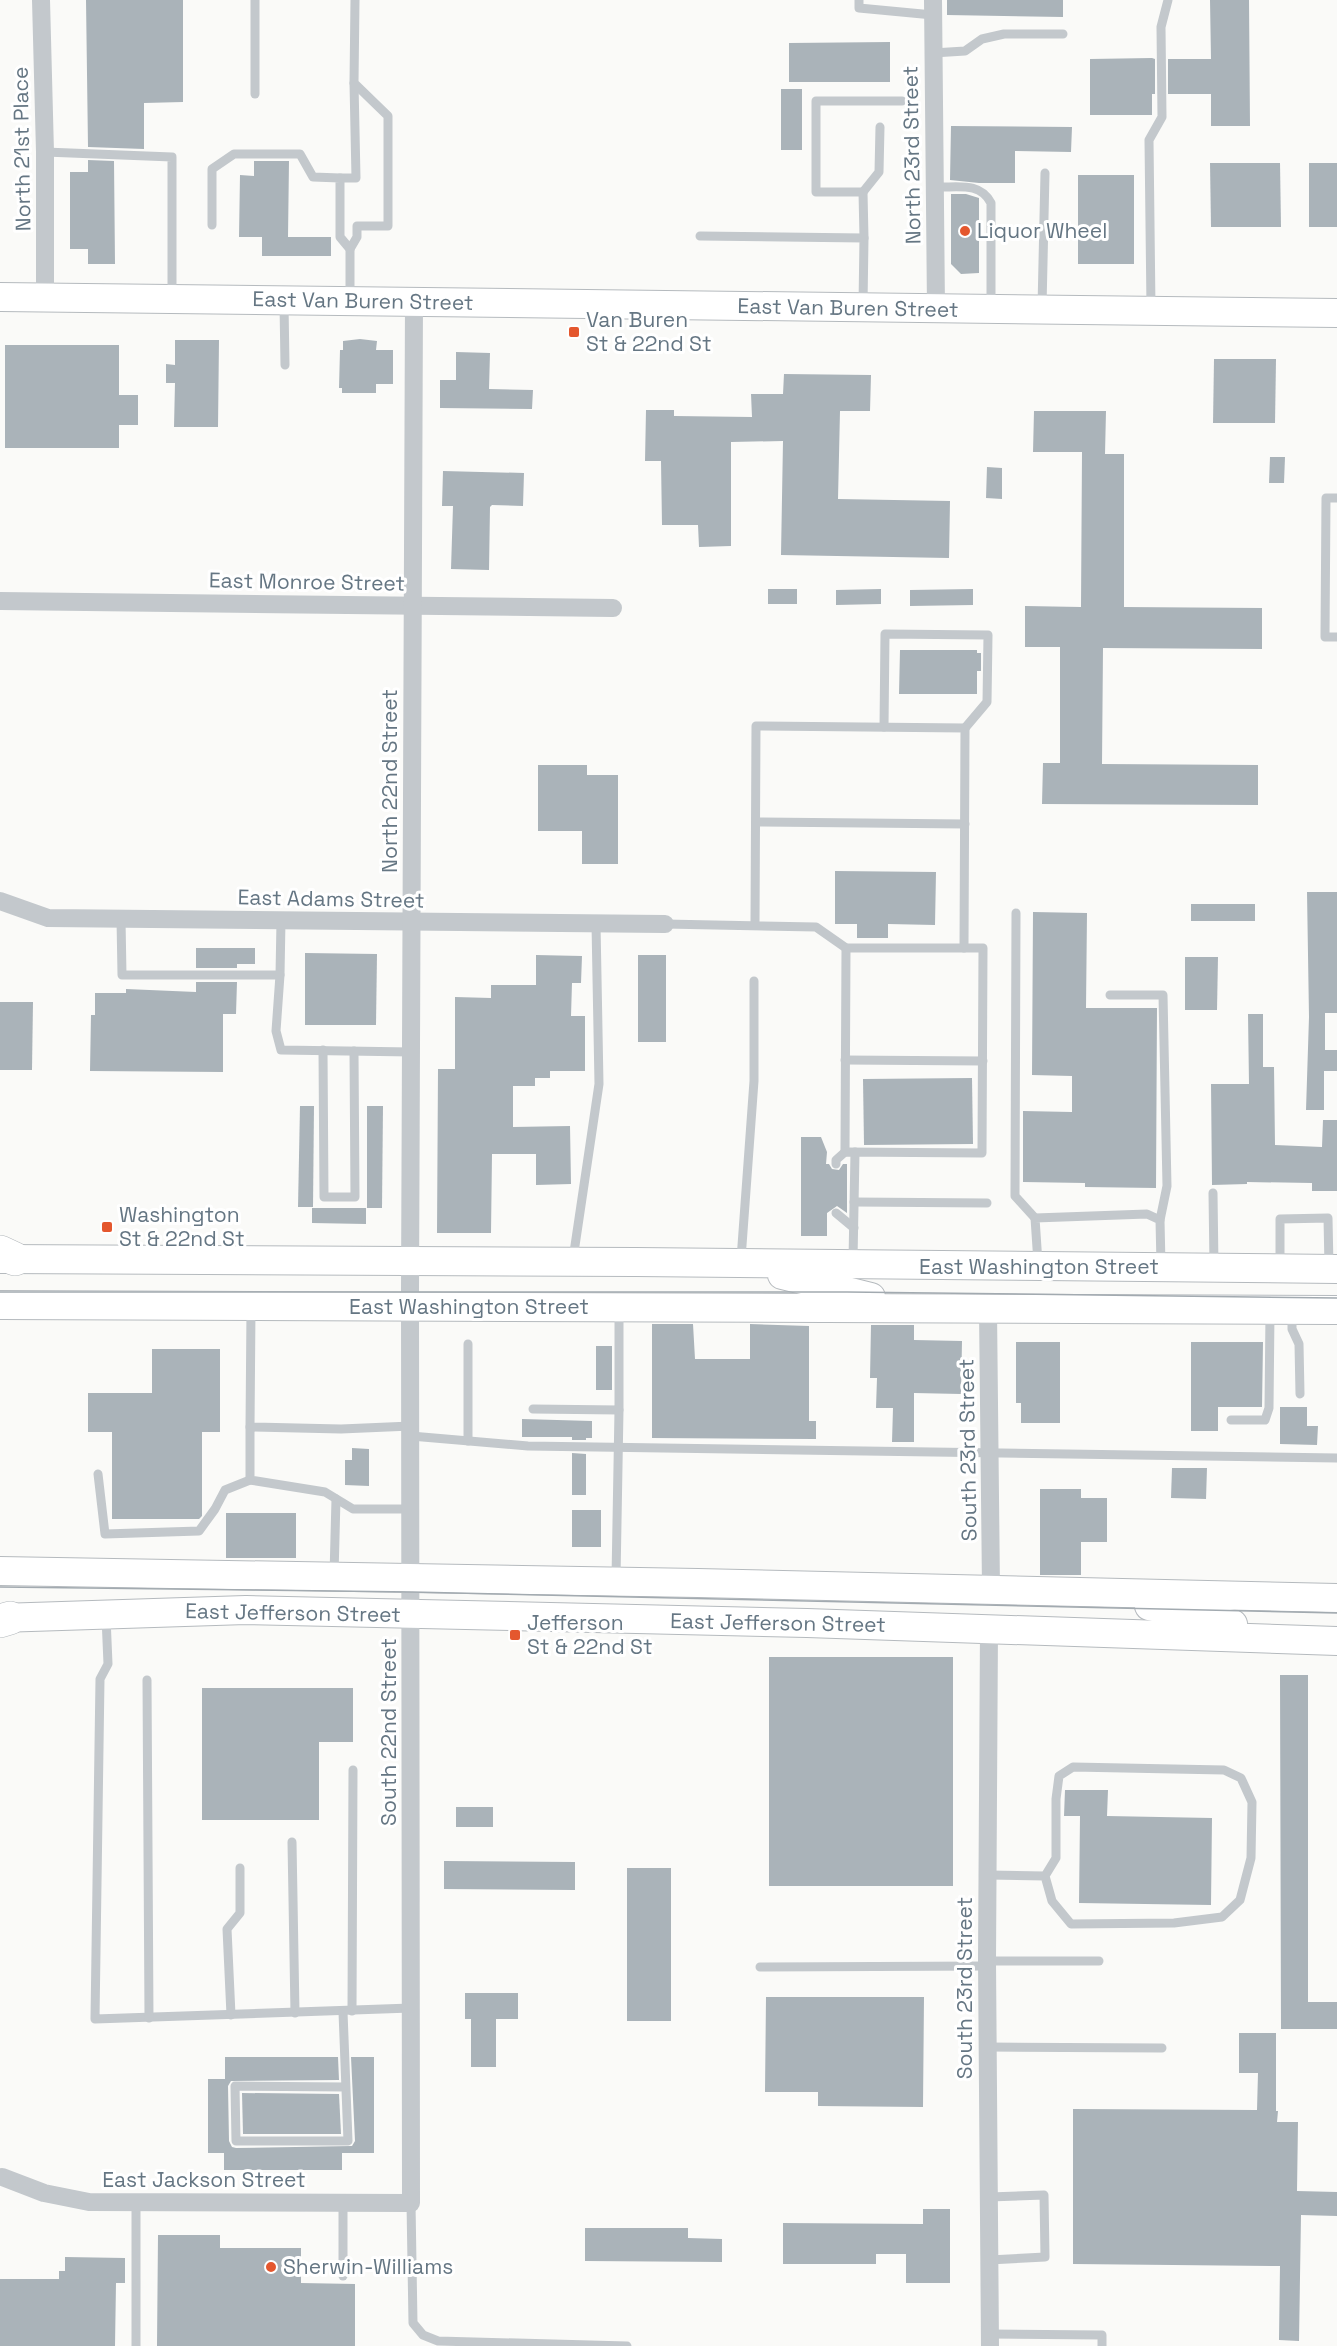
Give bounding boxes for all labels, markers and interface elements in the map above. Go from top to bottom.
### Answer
street label: North 23rd Street [896,65,927,245]
street label: North 21st Place [7,66,36,232]
place label: Liquor Wheel [977,217,1107,244]
marker: Liquor Wheel [958,224,972,238]
street label: East Van Buren Street [252,285,474,316]
street label: East Van Buren Street [737,292,959,323]
place label: Van Buren St & 22nd St [586,306,712,357]
marker: Van Buren St & 22nd St [567,325,581,339]
street label: East Monroe Street [209,566,405,597]
street label: North 22nd Street [376,689,403,873]
street label: East Adams Street [237,883,425,914]
place label: Washington St & 22nd St [119,1201,245,1252]
marker: Washington St & 22nd St [100,1220,114,1234]
street label: East Washington Street [919,1253,1159,1280]
street label: East Washington Street [349,1293,589,1320]
street label: South 23rd Street [952,1359,983,1542]
street label: East Jefferson Street [185,1597,401,1628]
street label: East Jefferson Street [670,1607,886,1638]
place label: Jefferson St & 22nd St [527,1609,653,1660]
marker: Jefferson St & 22nd St [508,1628,522,1642]
street label: South 22nd Street [375,1638,402,1826]
street label: South 23rd Street [951,1897,978,2079]
street label: East Jackson Street [102,2166,306,2193]
place label: Sherwin-Williams [283,2253,453,2280]
marker: Sherwin-Williams [264,2260,278,2274]

